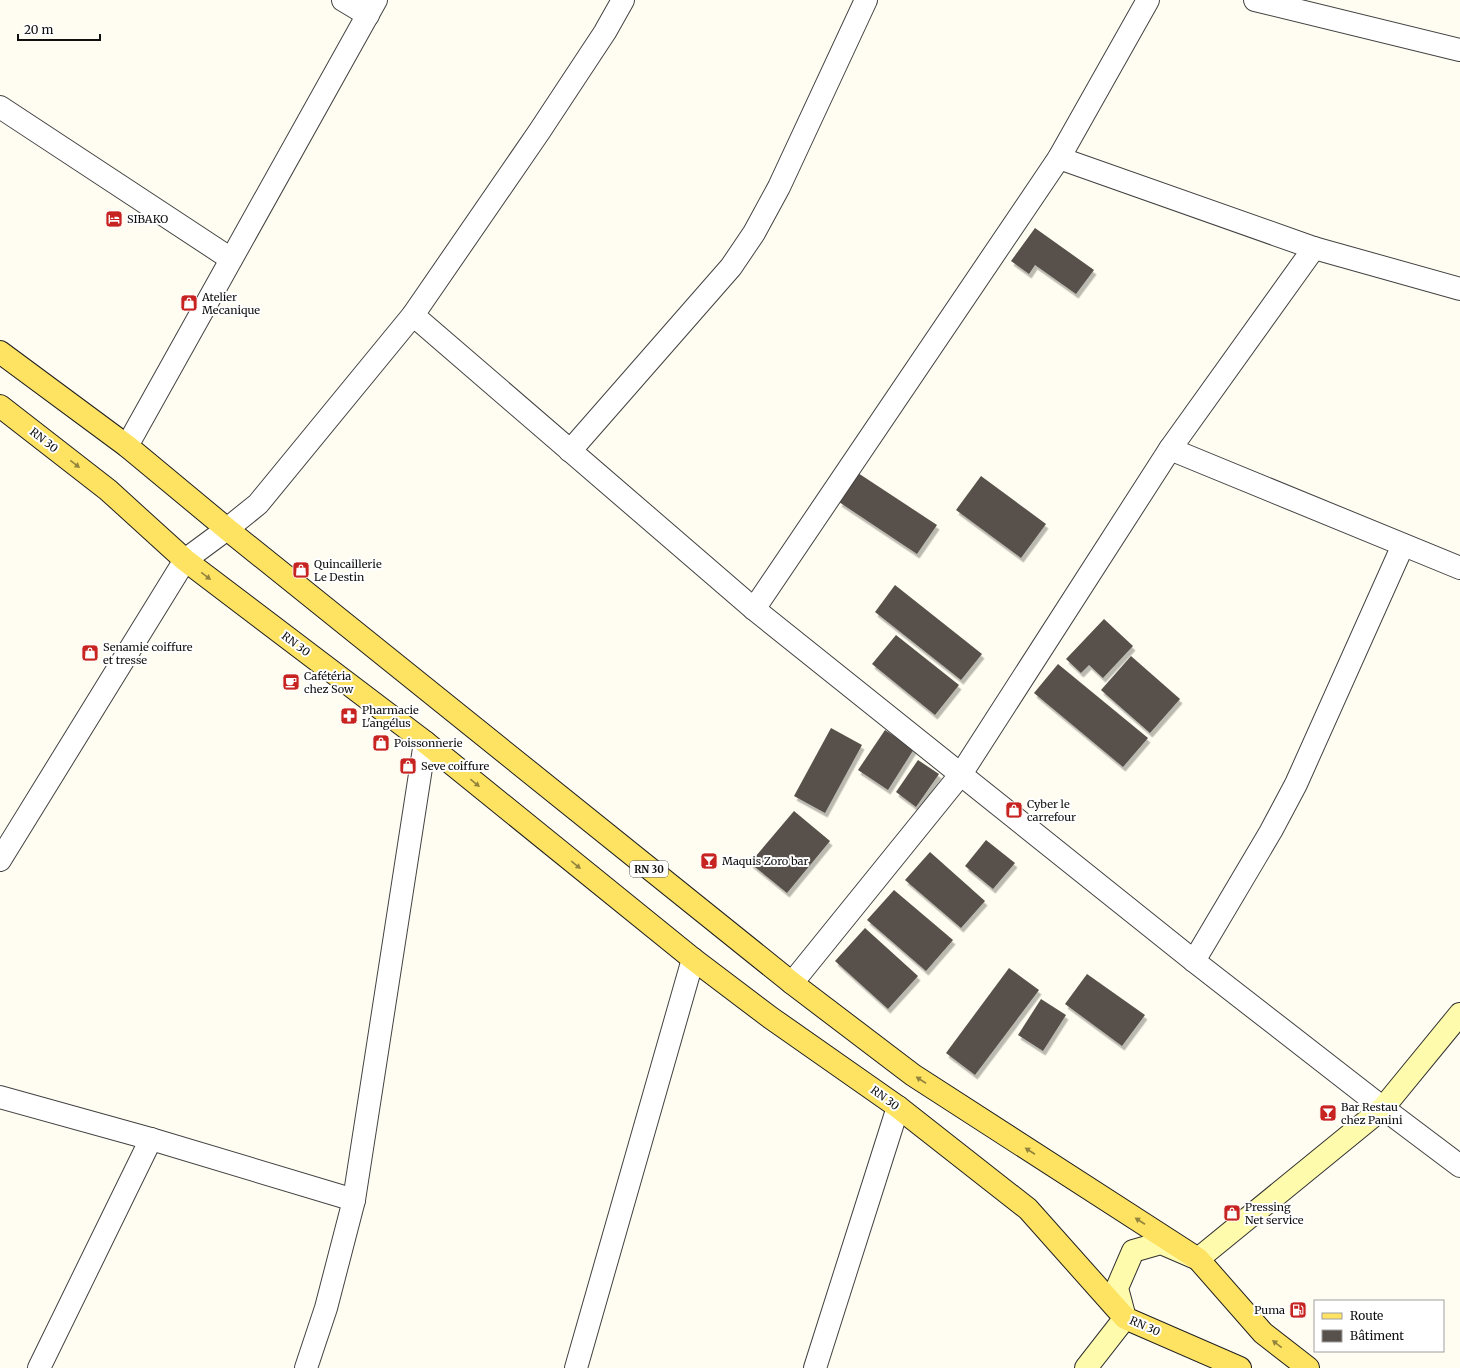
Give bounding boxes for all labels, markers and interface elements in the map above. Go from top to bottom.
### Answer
scale bar [18,16,100,42]
text: 20 m [24,22,53,37]
hotel icon: SIBAKO [104,209,124,229]
place label: SIBAKO [127,212,168,226]
place label: Atelier Mecanique [201,290,260,317]
shop icon: Atelier Mecanique [179,293,199,313]
street label: RN 30 [27,425,61,455]
one-way arrow [69,460,80,469]
place label: Quincaillerie Le Destin [314,557,382,584]
shop icon: Quincaillerie Le Destin [291,560,311,580]
one-way arrow [200,571,211,580]
street label: RN 30 [279,629,313,659]
place label: Senamie coiffure et tresse [103,640,193,667]
shop icon: Senamie coiffure et tresse [80,643,100,663]
place label: Cafétéria chez Sow [304,669,354,696]
cafe icon: Cafétéria chez Sow [281,672,301,692]
place label: Pharmacie L'angélus [362,703,419,730]
pharmacy icon: Pharmacie L'angélus [339,706,359,726]
shop icon: Poissonnerie [371,733,391,753]
place label: Poissonnerie [394,736,463,750]
shop icon: Seve coiffure [398,756,418,776]
place label: Seve coiffure [421,759,489,773]
one-way arrow [470,779,481,787]
place label: Cyber le carrefour [1027,797,1076,824]
shop icon: Cyber le carrefour [1004,800,1024,820]
bar icon: Maquis Zoro bar [699,851,719,871]
place label: Maquis Zoro bar [722,854,808,868]
one-way arrow [571,860,582,869]
road number: RN 30 [630,861,668,877]
one-way arrow [915,1077,927,1084]
street label: RN 30 [868,1083,902,1113]
place label: Bar Restau chez Panini [1341,1100,1403,1127]
bar icon: Bar Restau chez Panini [1318,1103,1338,1123]
one-way arrow [1025,1147,1035,1155]
place label: Pressing Net service [1245,1200,1304,1227]
shop icon: Pressing Net service [1222,1203,1242,1223]
one-way arrow [1134,1218,1145,1225]
fuel station icon: Puma [1288,1300,1308,1320]
legend [1314,1300,1444,1352]
place label: Puma [1254,1303,1285,1317]
text: Route [1350,1308,1383,1323]
street label: RN 30 [1128,1313,1162,1339]
text: Bâtiment [1350,1328,1404,1343]
one-way arrow [1272,1340,1283,1348]

